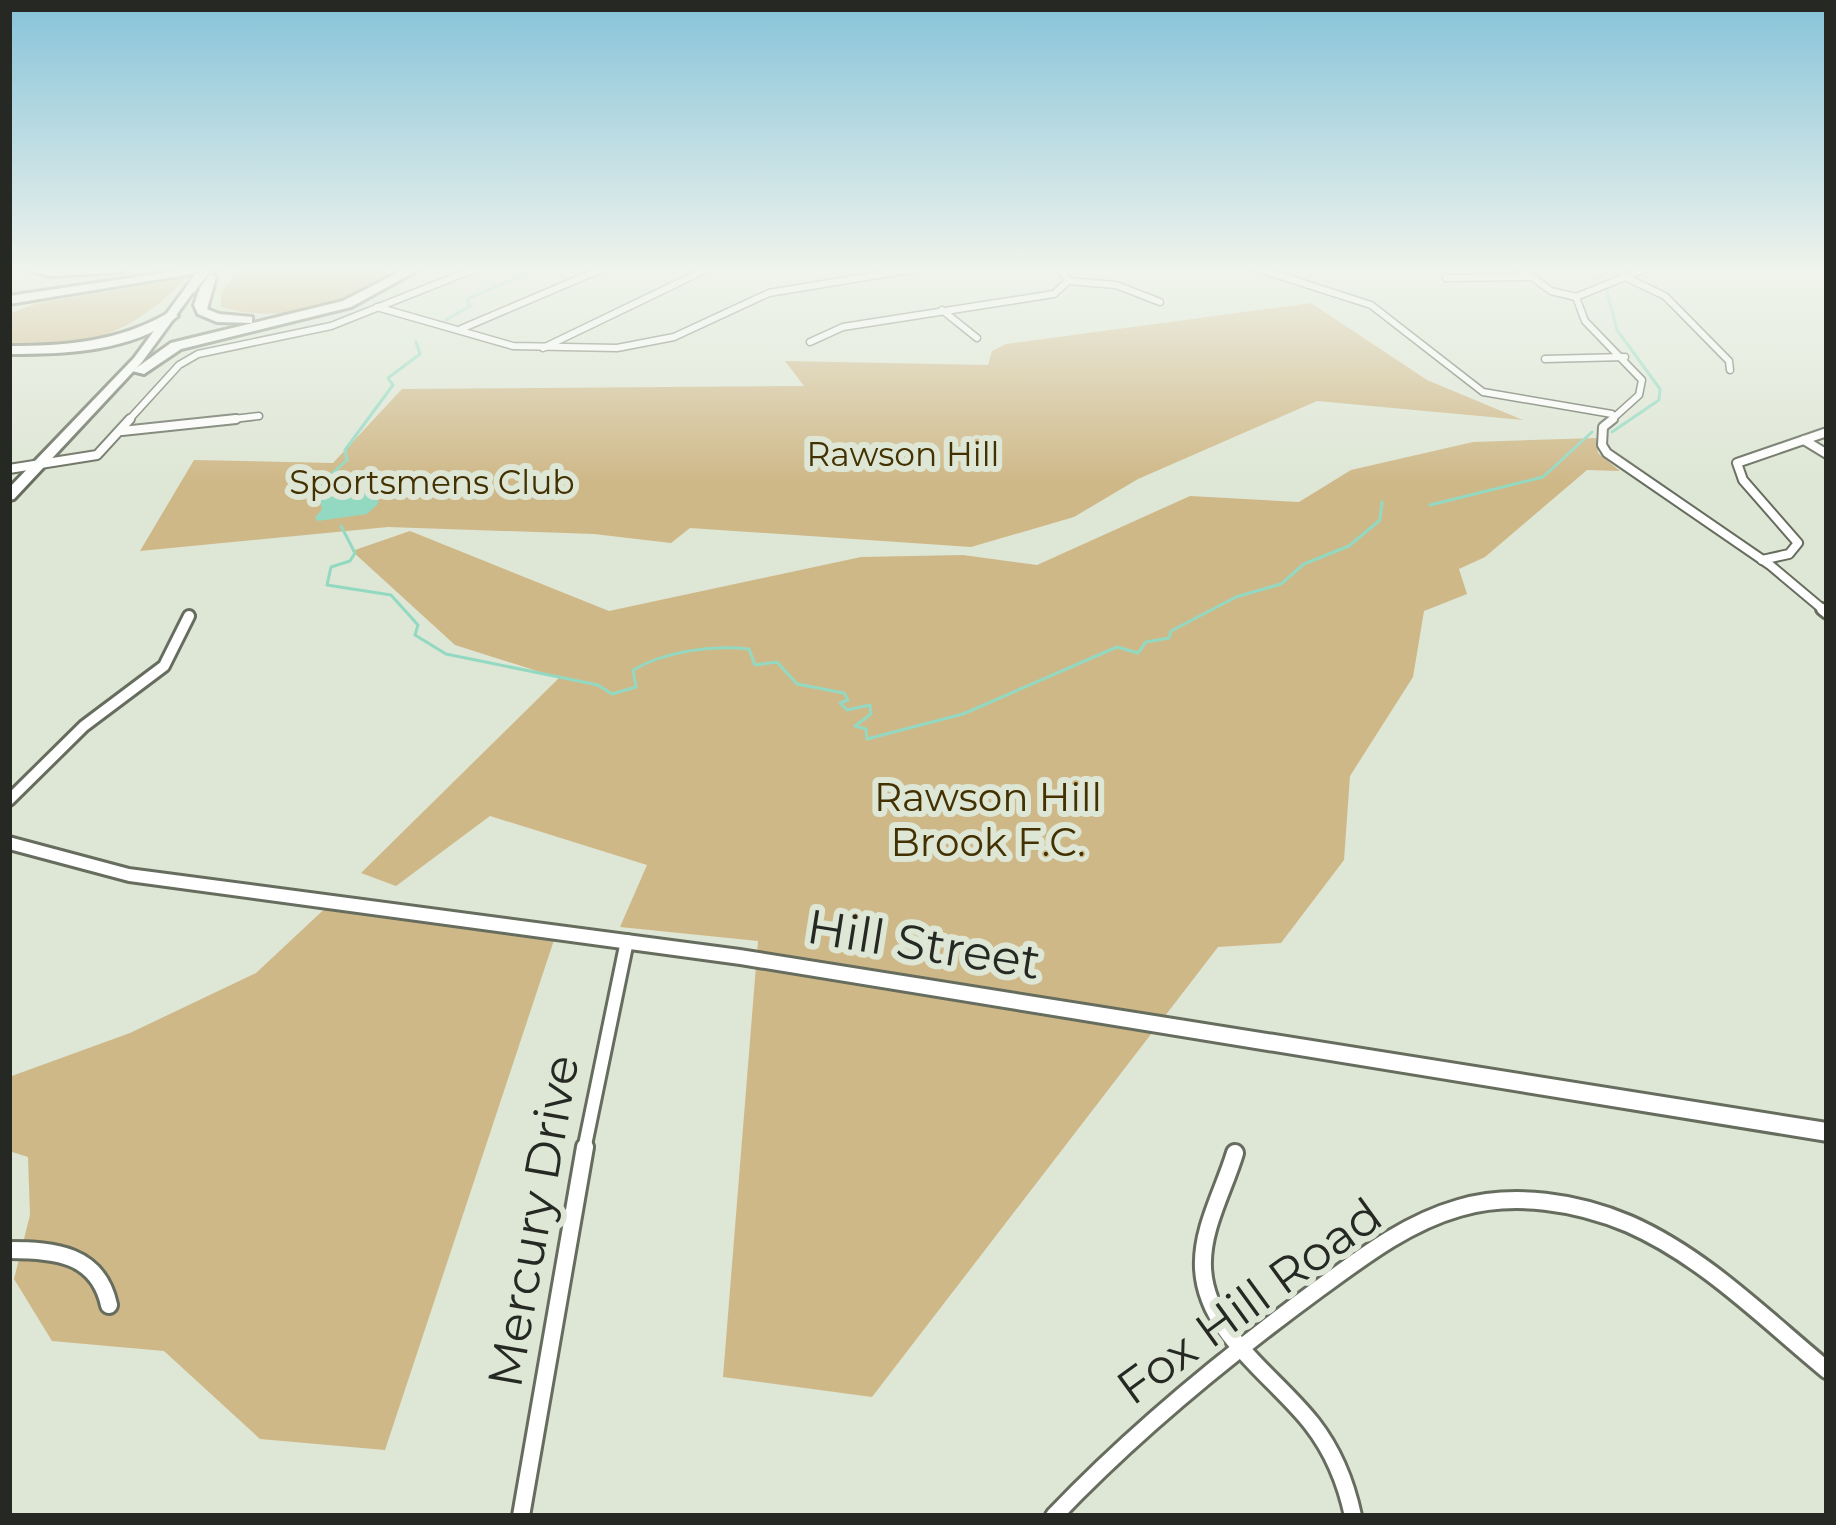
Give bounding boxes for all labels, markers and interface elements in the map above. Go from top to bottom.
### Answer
park label: Rawson Hill [807,434,999,474]
park label: Sportsmens Club [289,462,575,502]
park label: Rawson Hill Brook F.C. [874,773,1102,866]
street label: Hill Street [803,897,1045,991]
street label: Mercury Drive [475,1051,591,1391]
street label: Fox Hill Road [1105,1186,1393,1416]

